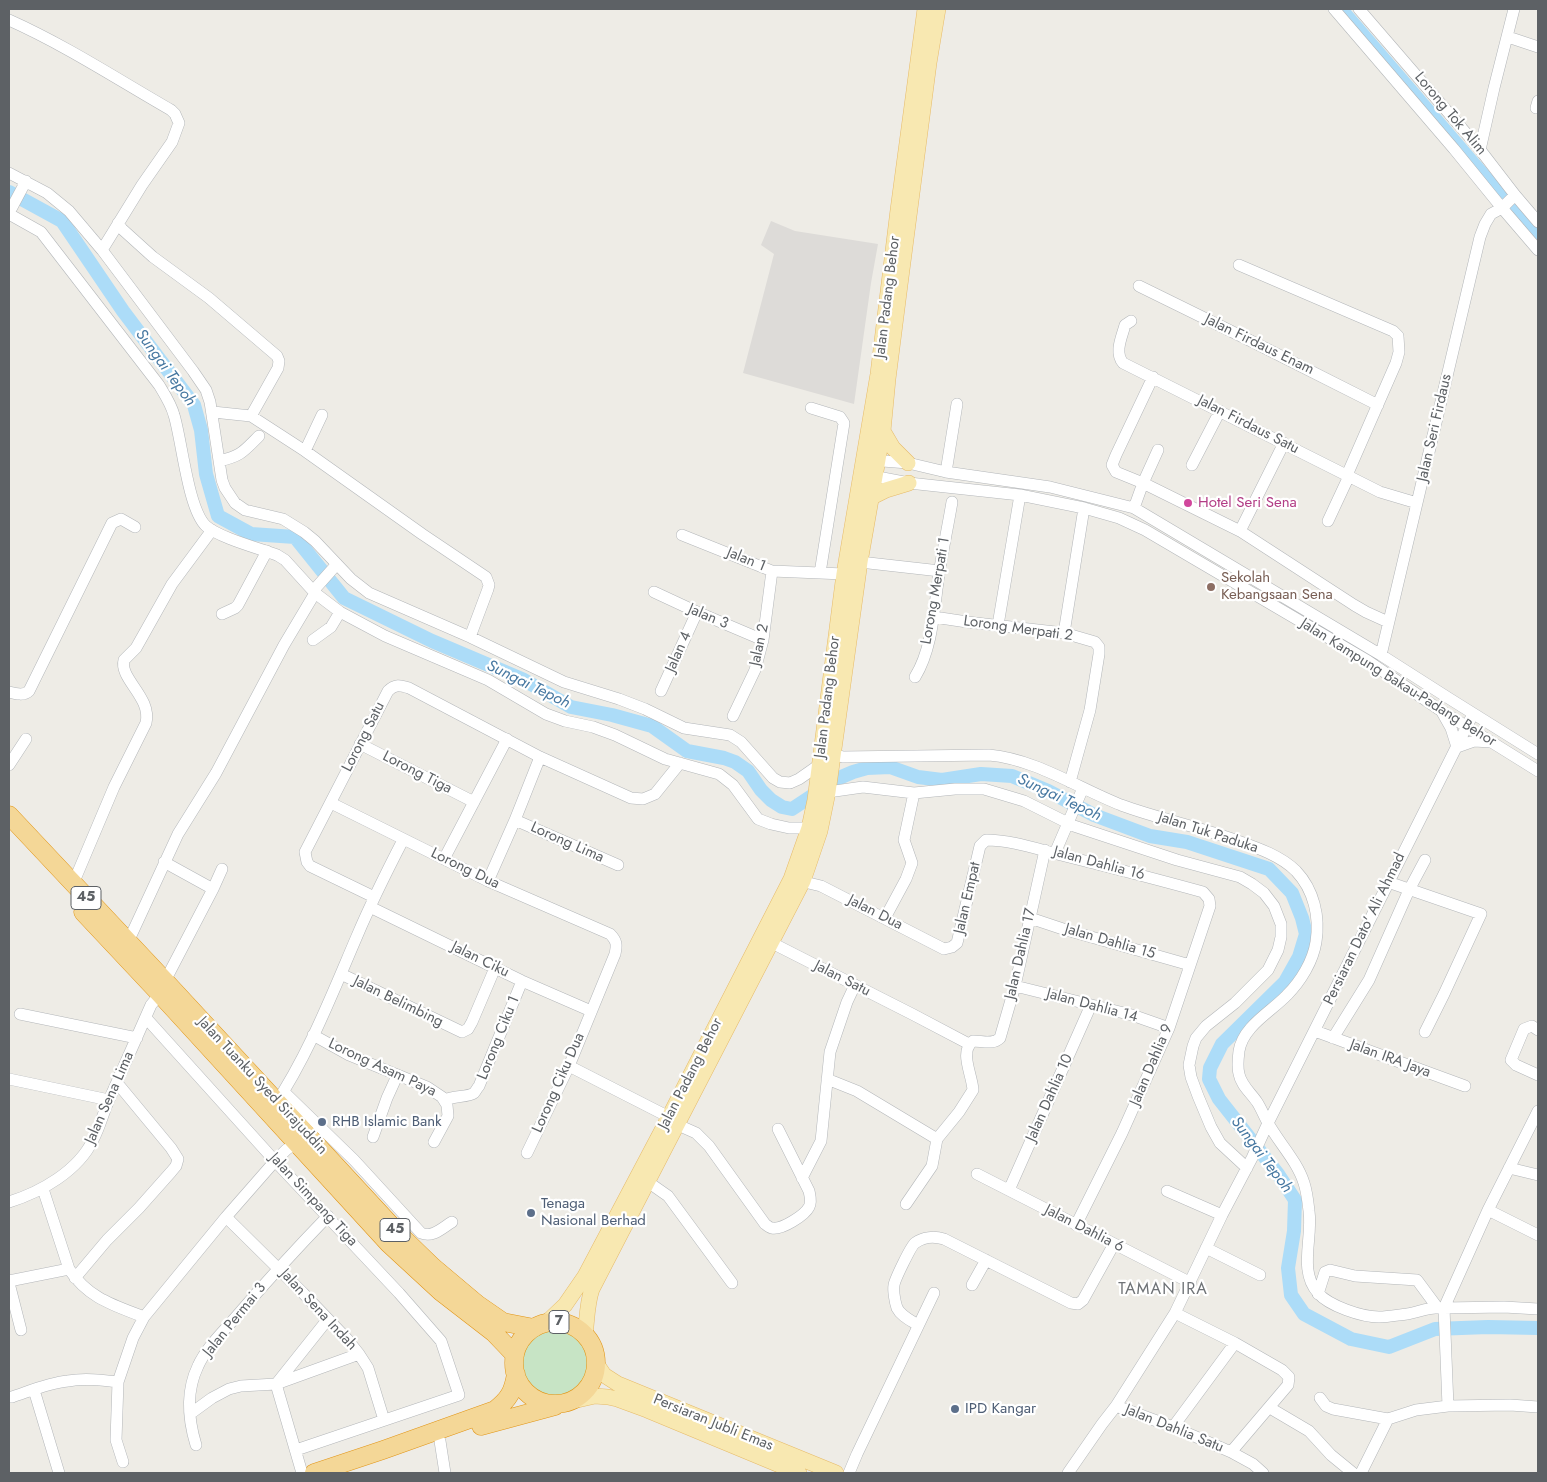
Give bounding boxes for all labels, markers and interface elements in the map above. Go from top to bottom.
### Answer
street label: Lorong Tok Alim [1410,69,1490,159]
street label: Jalan Padang Behor [872,235,904,359]
street label: Jalan Firdaus Enam [1201,311,1317,379]
water label: Sungai Tepoh [131,326,199,410]
street label: Jalan Seri Firdaus [1414,373,1456,483]
street label: Jalan Firdaus Satu [1194,392,1302,458]
place label: Hotel Seri Sena [1198,494,1297,512]
marker: Hotel Seri Sena [1182,497,1194,509]
street label: Lorong Merpati 1 [918,536,954,646]
street label: Jalan 1 [724,544,768,576]
place label: Sekolah Kebangsaan Sena [1221,569,1333,604]
marker: Sekolah Kebangsaan Sena [1205,581,1217,593]
street label: Jalan 3 [685,601,731,633]
street label: Lorong Merpati 2 [962,612,1074,646]
street label: Jalan Kampung Bakau-Padang Behor [1297,615,1499,751]
street label: Jalan 2 [747,622,773,668]
street label: Jalan 4 [662,629,696,675]
street label: Jalan Padang Behor [812,635,844,759]
water label: Sungai Tepoh [483,657,573,713]
street label: Lorong Satu [339,699,389,775]
street label: Lorong Tiga [379,748,455,798]
water label: Sungai Tepoh [1014,770,1104,826]
street label: Jalan Tuk Paduka [1156,808,1260,858]
street label: Lorong Lima [527,819,607,867]
street label: Jalan Dahlia 16 [1051,843,1147,885]
street label: Lorong Dua [428,845,502,893]
street label: Persiaran Dato' Ali Ahmad [1320,850,1410,1008]
street label: Jalan Empat [951,860,985,936]
road number: 45 [71,886,101,910]
street label: Jalan Dua [845,892,905,934]
street label: Jalan Dahlia 17 [1002,907,1040,1001]
street label: Jalan Dahlia 15 [1063,920,1157,964]
street label: Jalan Ciku [448,938,512,982]
street label: Jalan Satu [811,957,873,1001]
street label: Jalan Belimbing [350,972,446,1032]
street label: Jalan Dahlia 14 [1044,985,1140,1027]
street label: Lorong Ciku 1 [474,993,524,1083]
street label: Jalan Tuanku Syed Sirajuddin [193,1013,331,1159]
street label: Jalan Padang Behor [655,1015,727,1133]
street label: Jalan Dahlia 9 [1127,1022,1177,1108]
street label: Lorong Ciku Dua [529,1030,589,1136]
street label: Lorong Asam Paya [325,1035,439,1101]
street label: Jalan IRA Jaya [1347,1036,1433,1082]
street label: Jalan Sena Lima [82,1049,138,1147]
street label: Jalan Dahlia 10 [1023,1051,1077,1145]
place label: RHB Islamic Bank [332,1113,442,1131]
water label: Sungai Tepoh [1226,1113,1296,1197]
marker: RHB Islamic Bank [316,1116,328,1128]
street label: Jalan Simpang Tiga [265,1150,361,1250]
place label: Tenaga Nasional Berhad [541,1195,646,1230]
street label: Jalan Dahlia 6 [1041,1201,1127,1257]
marker: Tenaga Nasional Berhad [525,1207,537,1219]
road number: 45 [380,1218,410,1242]
street label: Jalan Sena Indah [276,1266,360,1354]
street label: Jalan Permai 3 [200,1279,270,1361]
district label: TAMAN IRA [1117,1280,1209,1300]
road number: 7 [549,1310,569,1334]
street label: Persiaran Jubli Emas [650,1391,776,1455]
place label: IPD Kangar [965,1400,1036,1418]
street label: Jalan Dahlia Satu [1122,1401,1226,1457]
marker: IPD Kangar [949,1403,961,1415]

